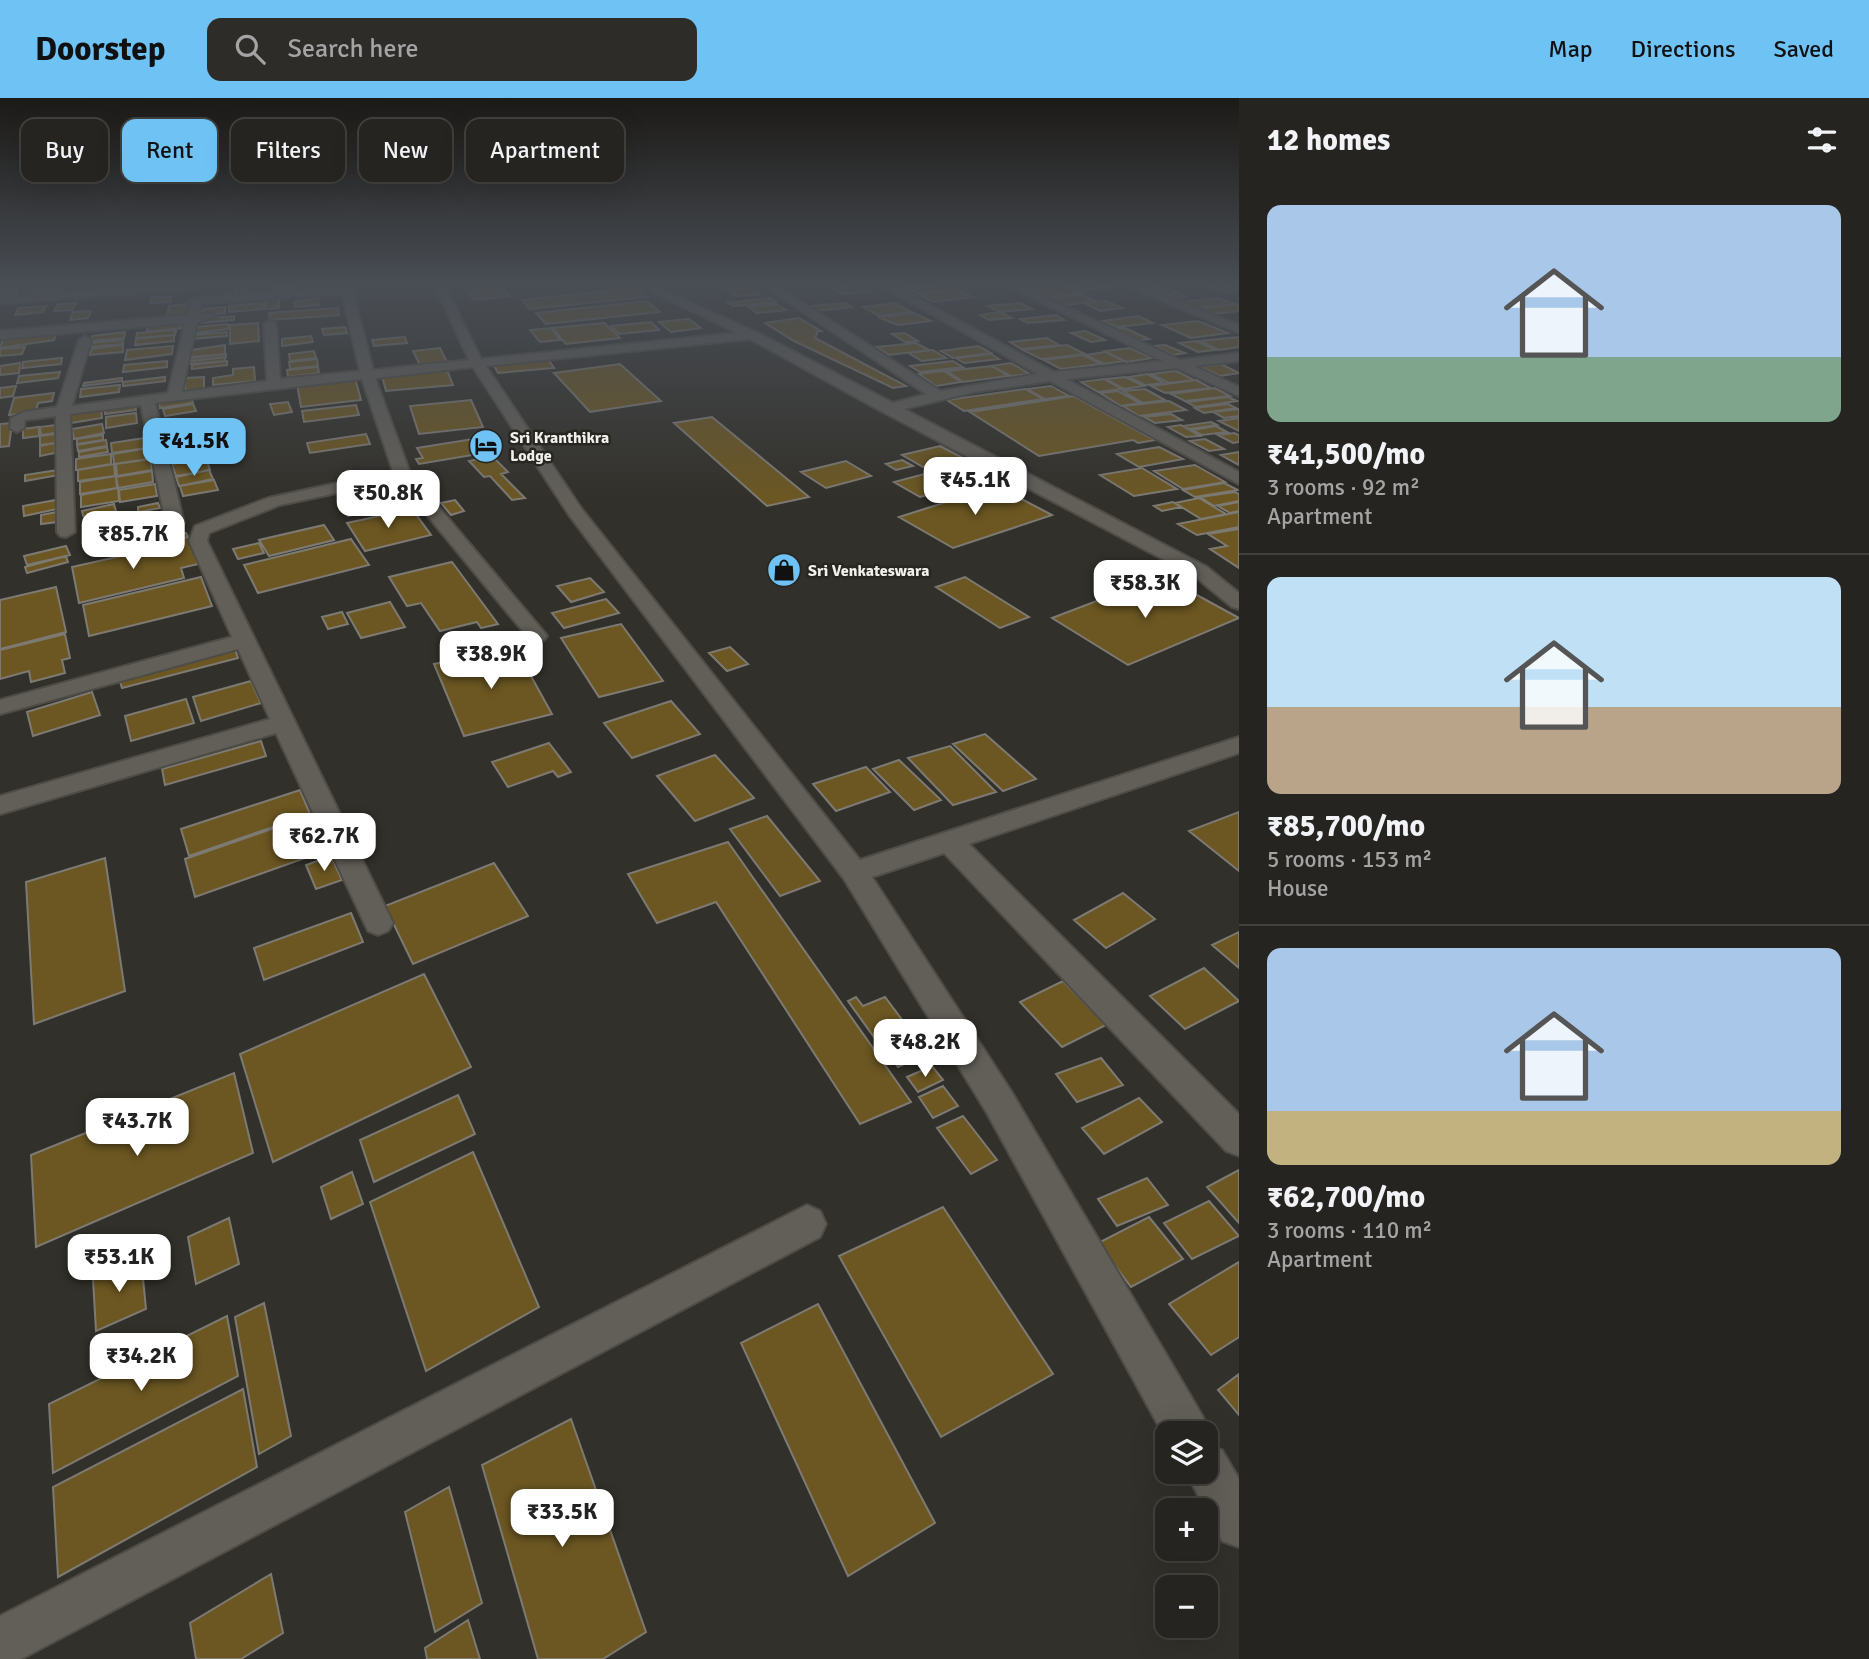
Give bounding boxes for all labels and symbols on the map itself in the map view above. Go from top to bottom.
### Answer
pin: ₹41.5K [137,418,251,478]
hotel icon: Sri Kranthikra Lodge [467,427,505,465]
place label: Sri Kranthikra Lodge [510,428,609,466]
pin: ₹45.1K [918,458,1032,517]
pin: ₹50.8K [331,470,445,530]
pin: ₹85.7K [76,512,190,571]
shop icon: Sri Venkateswara [765,551,803,589]
pin: ₹58.3K [1088,560,1202,620]
place label: Sri Venkateswara [808,561,930,581]
pin: ₹38.9K [434,632,548,691]
pin: ₹62.7K [267,814,381,873]
pin: ₹48.2K [868,1020,982,1079]
pin: ₹43.7K [80,1098,194,1158]
pin: ₹53.1K [62,1234,176,1294]
pin: ₹34.2K [84,1334,198,1393]
pin: ₹33.5K [505,1490,619,1549]

